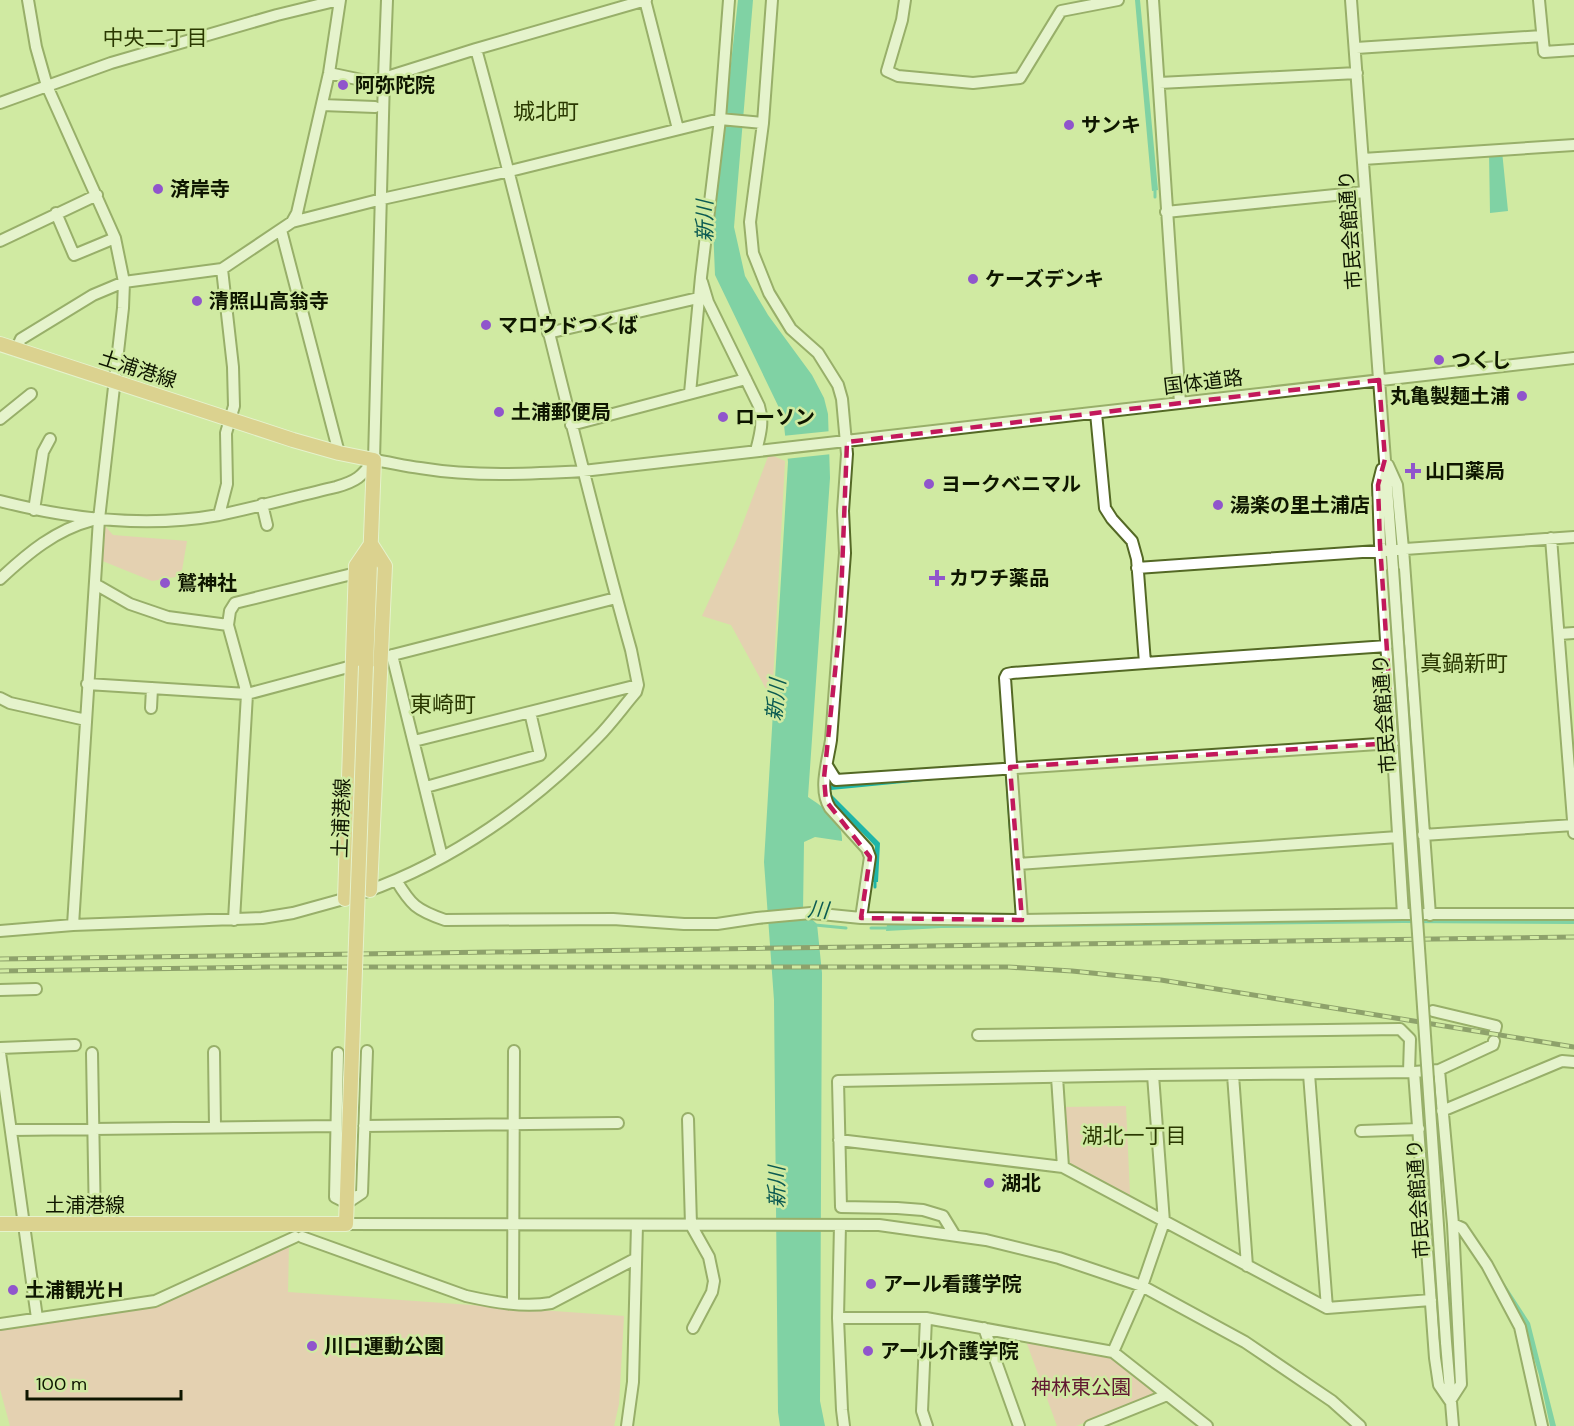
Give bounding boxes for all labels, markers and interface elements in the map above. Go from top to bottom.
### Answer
district label: 中央二丁目 [103,24,208,52]
place label: 阿弥陀院 [355,72,435,98]
marker: 阿弥陀院 [336,78,350,92]
district label: 城北町 [513,97,579,126]
place label: サンキ [1081,112,1141,138]
marker: サンキ [1062,118,1076,132]
street label: 市民会館通り [1333,169,1367,291]
place label: 済岸寺 [170,176,230,202]
marker: 済岸寺 [151,182,165,196]
water label: 新川 [691,198,719,242]
place label: ケーズデンキ [985,266,1104,292]
marker: ケーズデンキ [966,272,980,286]
place label: 清照山高翁寺 [209,288,329,314]
marker: 清照山高翁寺 [190,294,204,308]
place label: マロウドつくば [498,312,638,338]
marker: マロウドつくば [479,318,493,332]
street label: 土浦港線 [96,344,180,394]
place label: つくし [1451,347,1511,373]
marker: つくし [1432,353,1446,367]
street label: 国体道路 [1162,364,1244,400]
place label: 丸亀製麺土浦 [1390,383,1510,409]
marker: 丸亀製麺土浦 [1515,389,1529,403]
place label: 土浦郵便局 [511,399,611,425]
place label: ローソン [735,404,815,430]
marker: 土浦郵便局 [492,405,506,419]
marker: ローソン [716,410,730,424]
place label: 山口薬局 [1425,458,1505,484]
marker: 山口薬局 [1406,464,1420,478]
place label: ヨークベニマル [941,471,1081,497]
marker: ヨークベニマル [922,477,936,491]
place label: 湯楽の里土浦店 [1230,492,1370,518]
marker: 湯楽の里土浦店 [1211,498,1225,512]
place label: カワチ薬品 [949,565,1049,591]
place label: 鷲神社 [177,570,237,596]
marker: カワチ薬品 [930,571,944,585]
marker: 鷲神社 [158,576,172,590]
district label: 真鍋新町 [1420,649,1508,678]
street label: 市民会館通り [1367,653,1401,775]
water label: 新川 [760,676,792,722]
district label: 東崎町 [410,690,476,719]
street label: 土浦港線 [327,778,355,858]
water label: 川 [806,895,832,925]
district label: 湖北一丁目 [1082,1122,1187,1150]
street label: 市民会館通り [1401,1138,1435,1260]
water label: 新川 [763,1164,791,1208]
place label: 湖北 [1001,1170,1041,1196]
marker: 湖北 [982,1176,996,1190]
street label: 土浦港線 [45,1192,125,1218]
place label: アール看護学院 [883,1271,1022,1297]
place label: 土浦観光Ｈ [25,1277,125,1303]
marker: アール看護学院 [864,1277,878,1291]
marker: 土浦観光Ｈ [6,1283,20,1297]
place label: 川口運動公園 [324,1333,444,1359]
place label: アール介護学院 [880,1338,1019,1364]
marker: 川口運動公園 [305,1339,319,1353]
marker: アール介護学院 [861,1344,875,1358]
scale bar [27,1363,182,1401]
text: 100 m [36,1372,87,1396]
park label: 神林東公園 [1031,1374,1131,1400]

